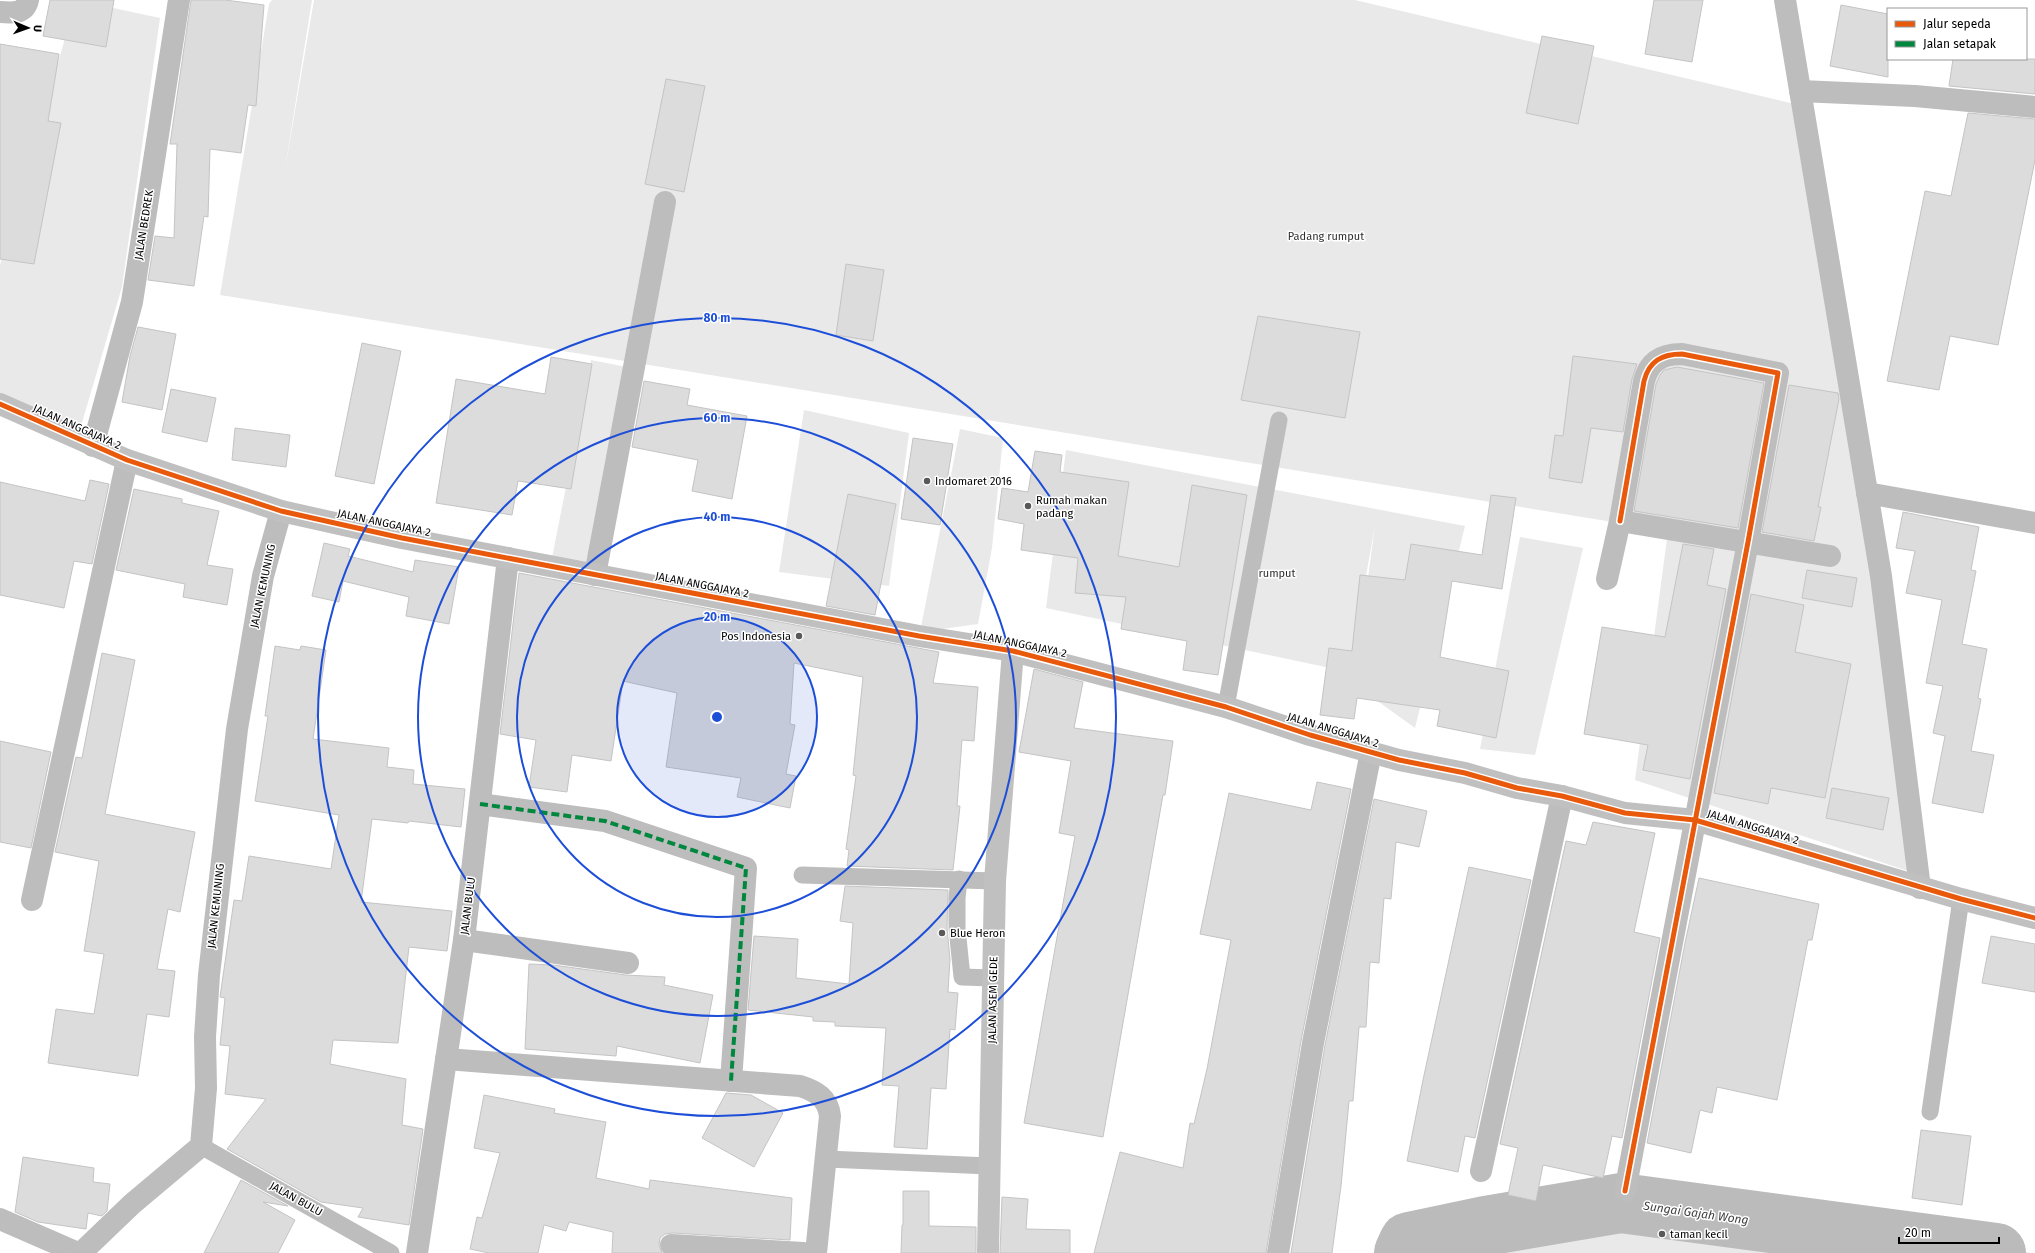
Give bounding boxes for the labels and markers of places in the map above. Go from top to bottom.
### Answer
place label: Indomaret 2016 [935,475,1012,488]
marker: Indomaret 2016 [922,476,932,486]
place label: Rumah makan padang [1036,494,1107,520]
marker: Rumah makan padang [1023,501,1033,511]
place label: Pos Indonesia [721,630,791,643]
marker: Pos Indonesia [794,631,804,641]
centre of rings [710,710,724,724]
place label: Blue Heron [950,927,1005,940]
marker: Blue Heron [937,928,947,938]
place label: taman kecil [1670,1228,1728,1241]
marker: taman kecil [1657,1229,1667,1239]

